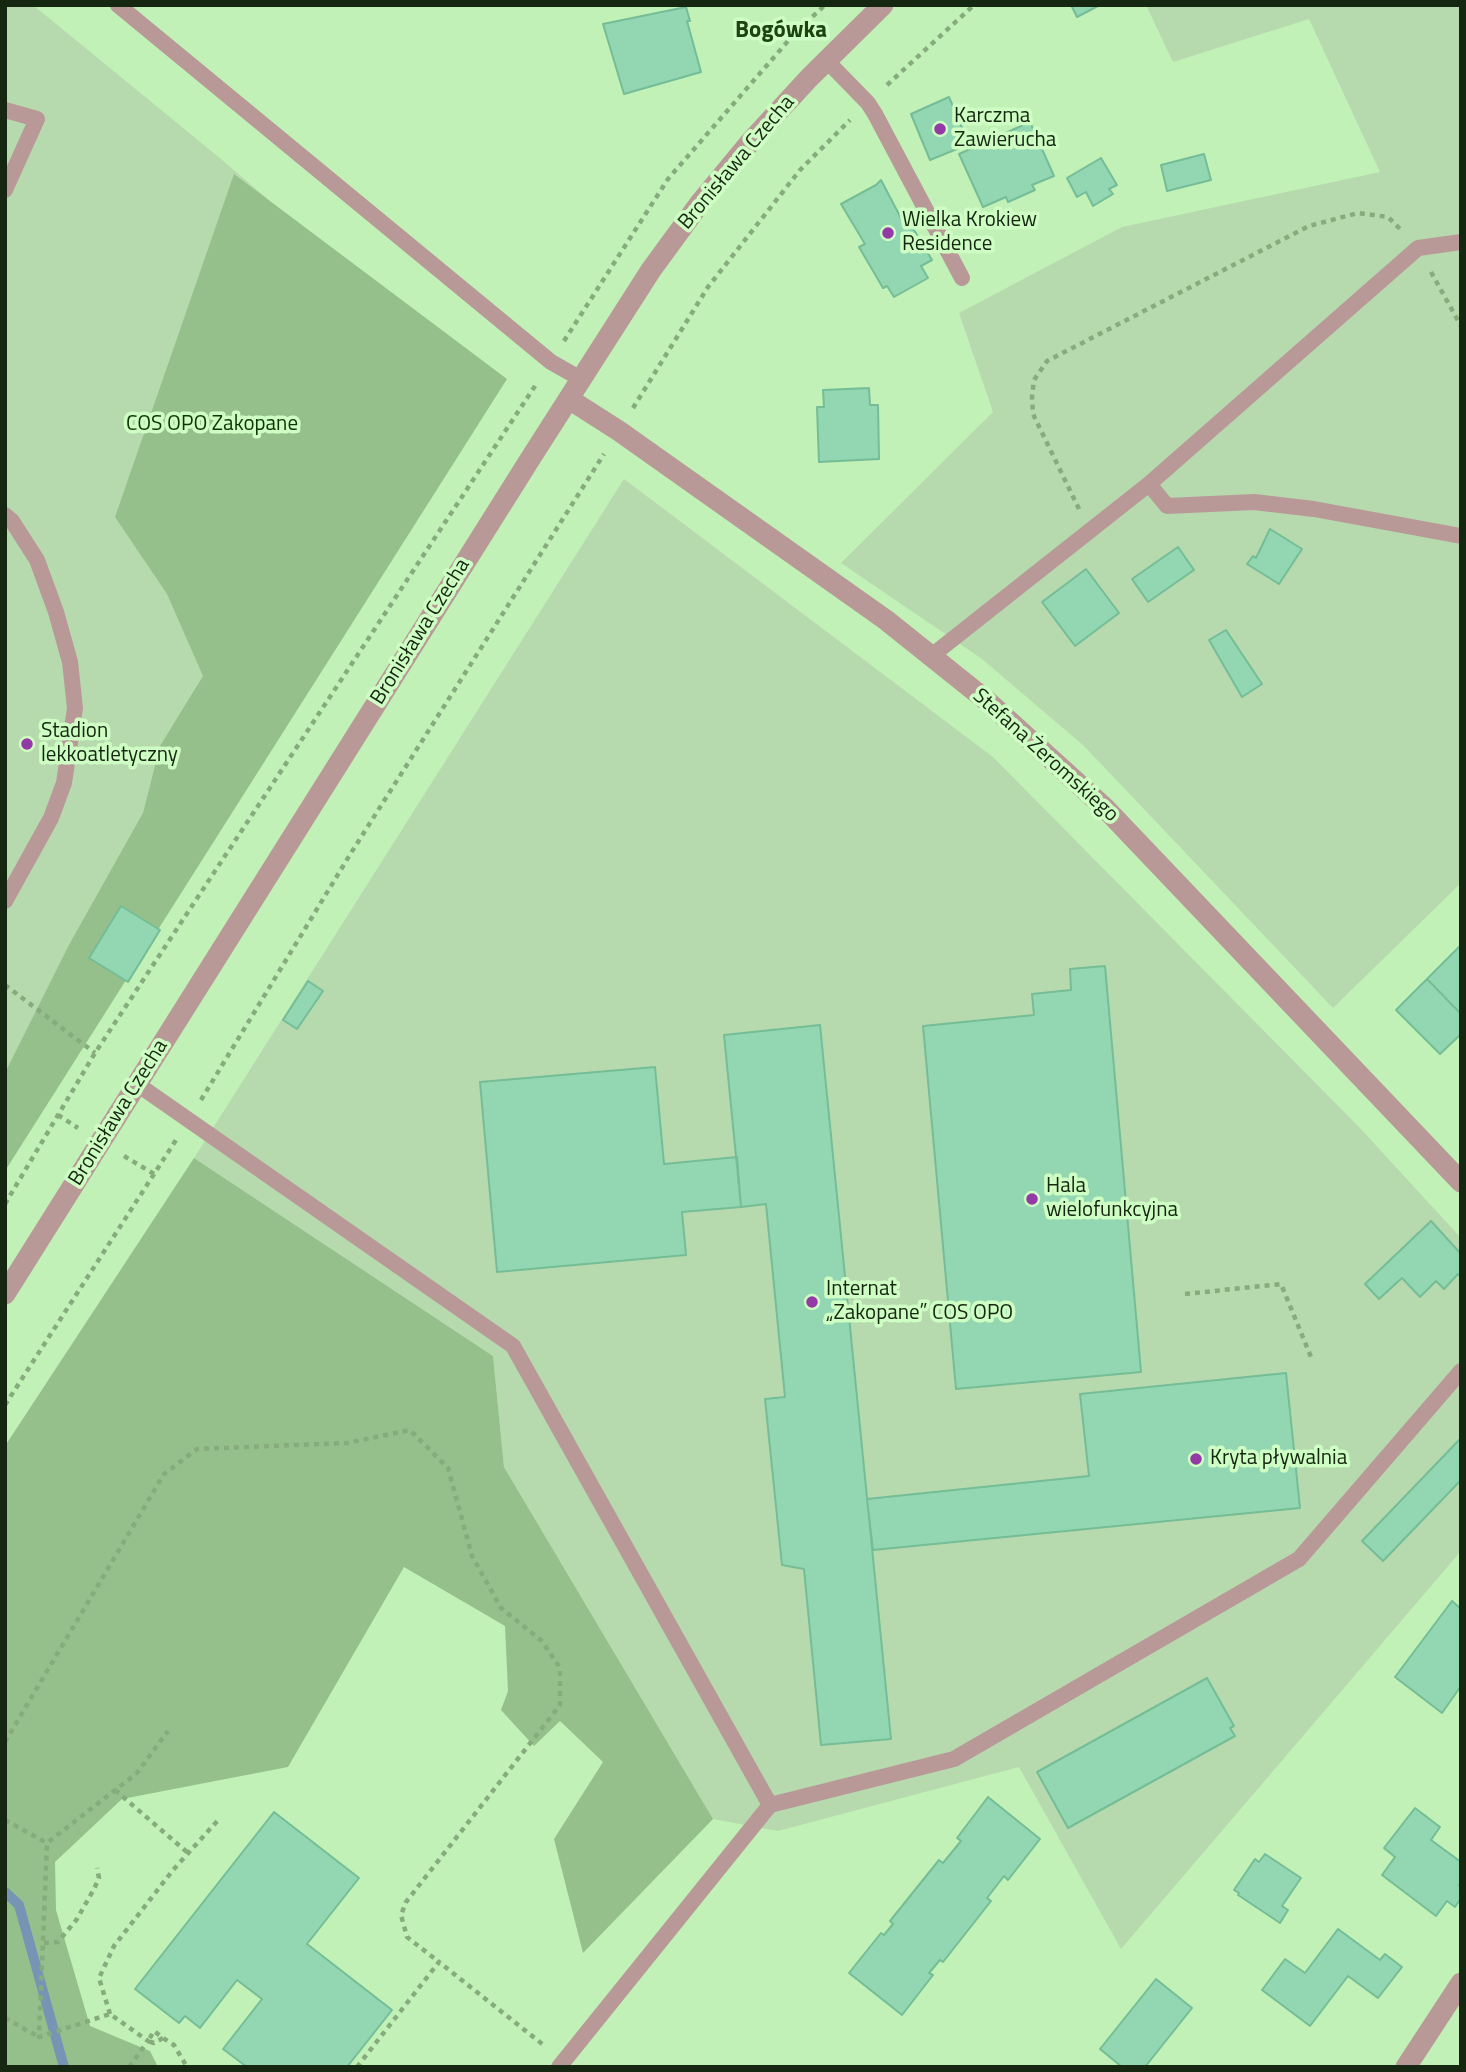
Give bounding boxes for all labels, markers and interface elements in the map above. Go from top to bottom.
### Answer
district label: Bogówka [735,17,827,45]
street label: Bronisława Czecha [674,91,800,235]
place label: Karczma Zawierucha [954,104,1056,154]
marker: Karczma Zawierucha [932,121,948,137]
place label: Wielka Krokiew Residence [902,208,1037,258]
marker: Wielka Krokiew Residence [880,225,896,241]
park label: COS OPO Zakopane [126,412,298,438]
street label: Bronisława Czecha [366,554,476,710]
street label: Stefana Żeromskiego [967,684,1123,828]
place label: Stadion lekkoatletyczny [41,719,178,769]
marker: Stadion lekkoatletyczny [19,736,35,752]
street label: Bronisława Czecha [64,1035,174,1191]
place label: Hala wielofunkcyjna [1046,1174,1178,1224]
marker: Hala wielofunkcyjna [1024,1191,1040,1207]
place label: Internat „Zakopane” COS OPO [826,1277,1013,1327]
marker: Internat „Zakopane” COS OPO [804,1294,820,1310]
place label: Kryta pływalnia [1210,1446,1347,1472]
marker: Kryta pływalnia [1188,1451,1204,1467]

